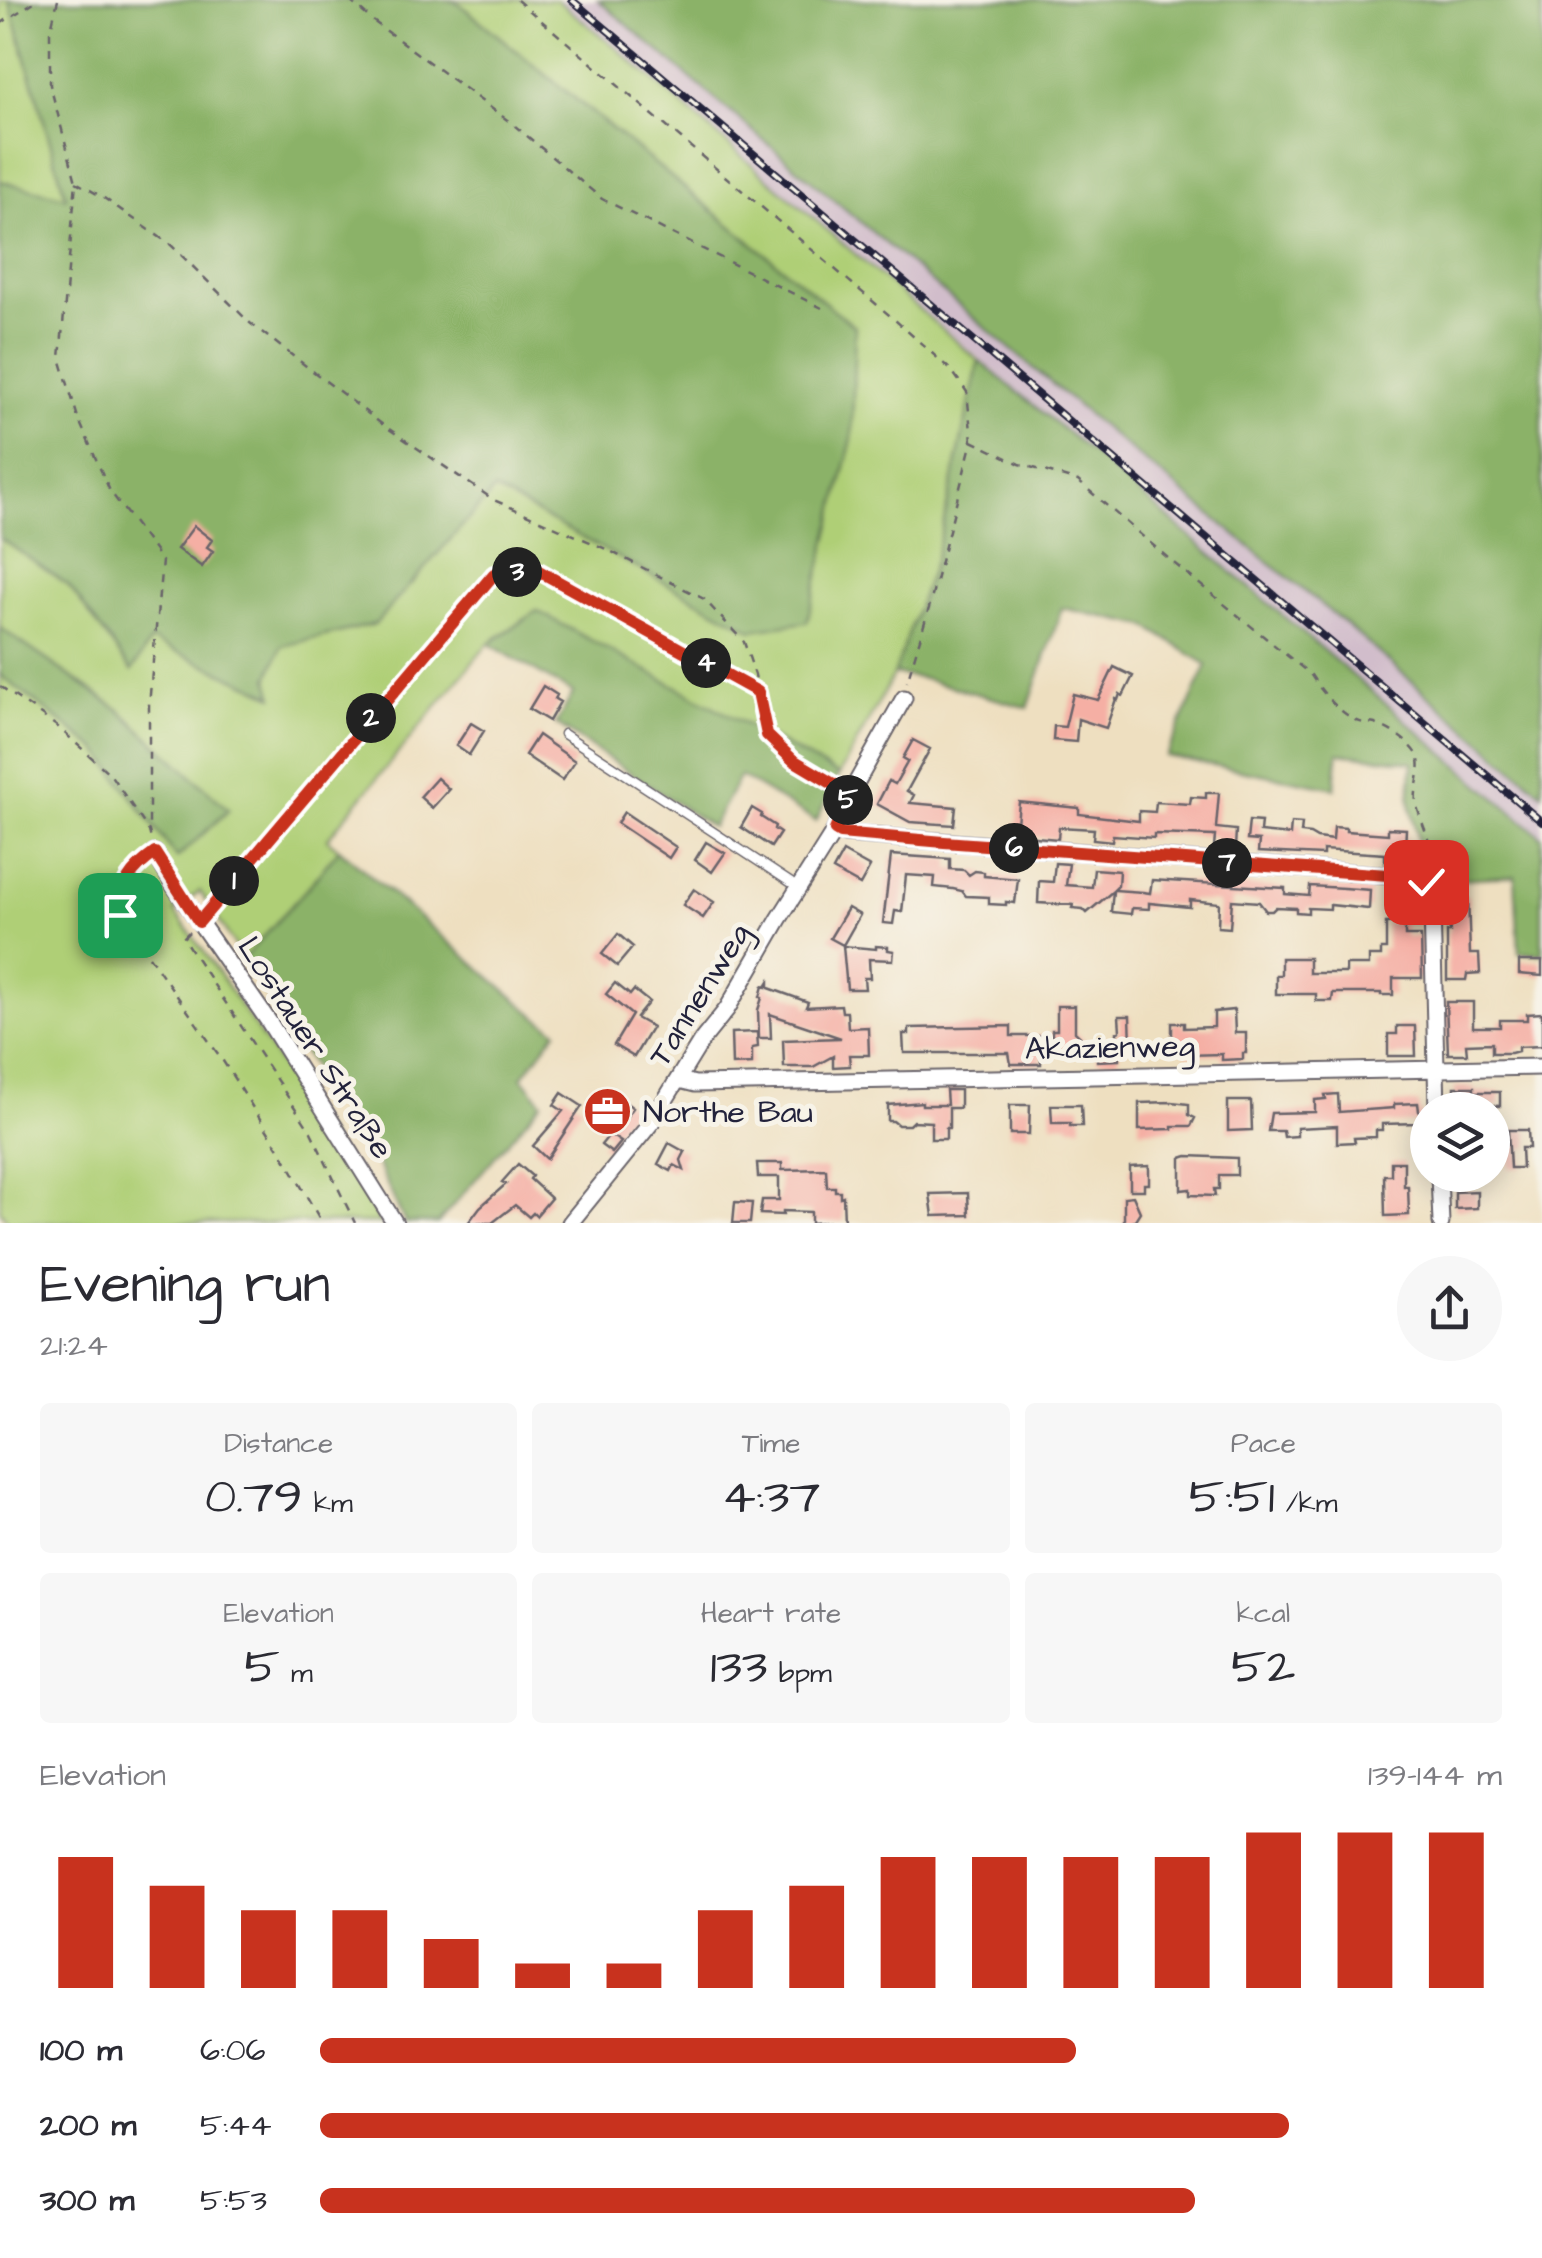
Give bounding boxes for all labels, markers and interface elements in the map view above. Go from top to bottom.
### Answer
pin: 3 [492,547,542,597]
text: 3 [510,552,524,591]
pin: 4 [681,638,731,688]
text: 4 [696,643,716,682]
pin: 2 [346,693,396,743]
text: 2 [363,698,379,737]
pin: 5 [823,775,873,825]
text: 5 [838,780,858,819]
pin: 6 [989,823,1039,873]
text: 6 [1005,828,1023,867]
pin: 7 [1202,838,1252,888]
pin [1384,840,1469,925]
text: 7 [1218,843,1236,882]
icon: check [1399,855,1454,910]
pin: 1 [209,856,259,906]
text: 1 [232,861,236,900]
pin [78,873,163,958]
icon: arrive [93,888,148,943]
street label: Tannenweg [638,915,762,1075]
street label: Lostauer Straße [226,928,404,1168]
street label: Akazienweg [1025,1024,1195,1072]
office icon: Northe Bau [582,1086,634,1138]
place label: Northe Bau [643,1090,813,1135]
map controls [1410,1092,1510,1192]
button: layers [1410,1092,1510,1192]
text: Evening run [40,1247,330,1323]
button: share [1397,1256,1502,1361]
text: 21:24 [40,1323,108,1368]
text: Distance [224,1424,333,1463]
text: Time [742,1424,800,1463]
text: Pace [1231,1424,1296,1463]
text: 0.79 [205,1463,302,1532]
text: 4:37 [722,1463,820,1532]
text: 5:51 [1189,1463,1275,1532]
text: km [302,1484,353,1523]
text: /km [1275,1484,1338,1523]
text: Elevation [224,1594,334,1633]
text: Heart rate [701,1594,841,1633]
text: kcal [1237,1594,1290,1633]
text: 5 [244,1633,280,1702]
text: 133 [710,1633,767,1702]
text: 52 [1231,1633,1295,1702]
text: m [280,1654,313,1693]
text: bpm [767,1654,832,1693]
text: Elevation [40,1753,166,1798]
text: 139–144 m [1368,1753,1502,1798]
text: 100 m [40,2028,122,2073]
text: 6:06 [200,2028,266,2073]
text: 200 m [40,2103,136,2148]
text: 5:44 [200,2103,272,2148]
text: 300 m [40,2178,134,2223]
text: 5:53 [200,2178,267,2223]

